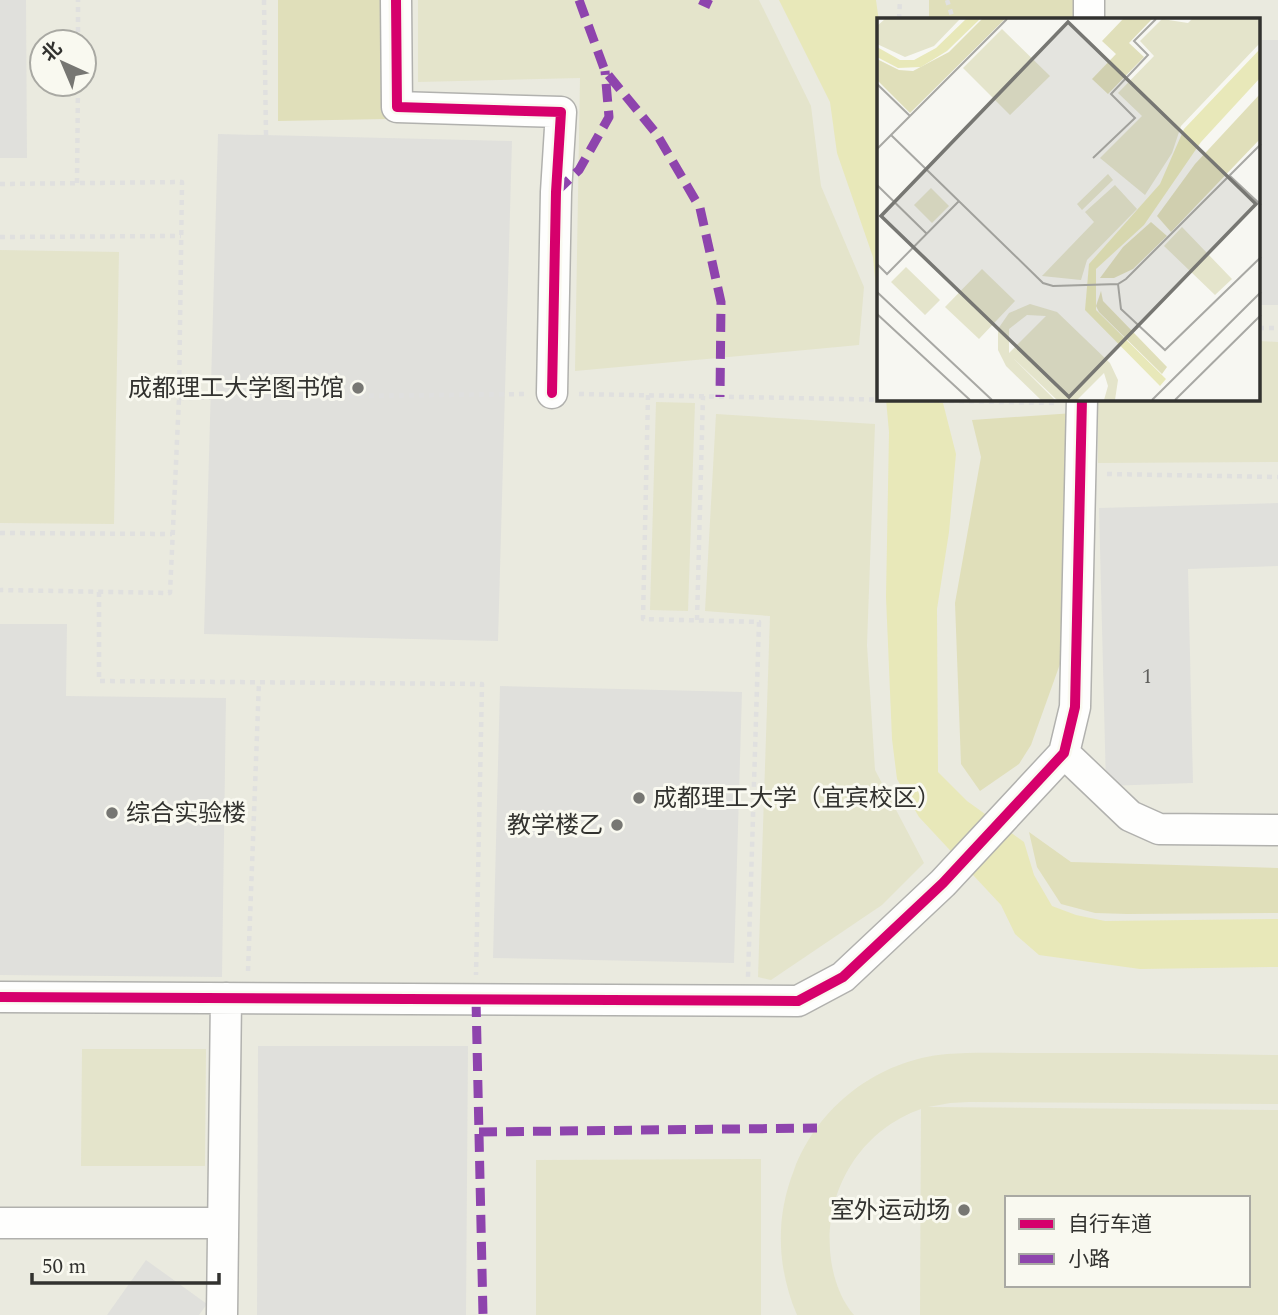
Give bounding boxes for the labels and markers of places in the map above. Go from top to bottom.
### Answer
place label: 成都理工大学图书馆 [128,371,344,407]
marker: 成都理工大学图书馆 [350,380,366,396]
place label: 成都理工大学（宜宾校区） [653,781,941,817]
marker: 成都理工大学（宜宾校区） [631,790,647,806]
place label: 综合实验楼 [126,796,246,832]
marker: 综合实验楼 [104,805,120,821]
place label: 教学楼乙 [507,808,603,844]
marker: 教学楼乙 [609,817,625,833]
place label: 室外运动场 [830,1193,950,1229]
marker: 室外运动场 [956,1202,972,1218]

